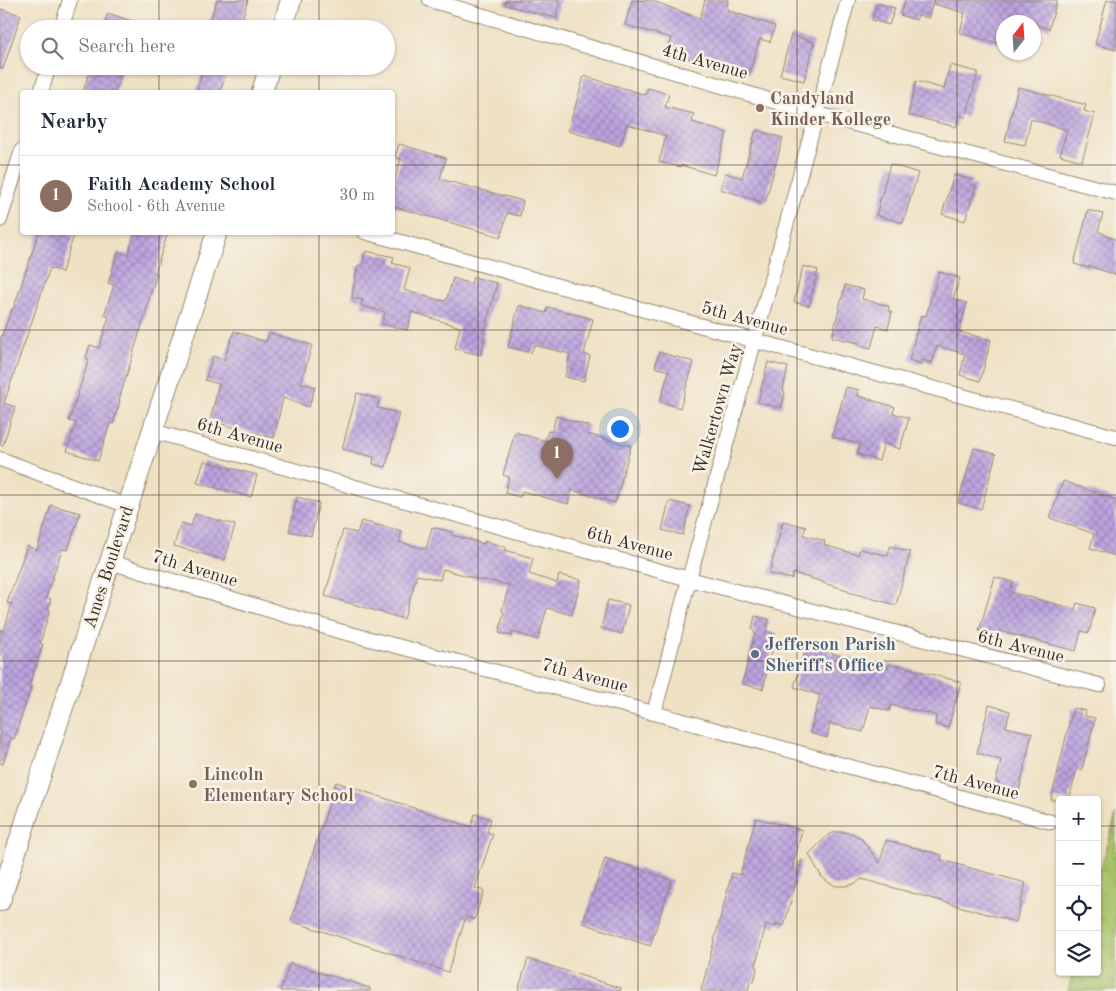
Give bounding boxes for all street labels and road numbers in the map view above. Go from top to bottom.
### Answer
street label: 4th Avenue [660,41,750,83]
street label: 5th Avenue [700,299,790,339]
street label: Walkertown Way [691,341,746,477]
street label: 6th Avenue [195,415,285,457]
street label: Ames Boulevard [81,504,137,631]
street label: 6th Avenue [585,524,675,564]
street label: 7th Avenue [150,547,240,591]
street label: 6th Avenue [976,628,1066,666]
street label: 7th Avenue [540,656,630,696]
street label: 7th Avenue [931,763,1021,803]

